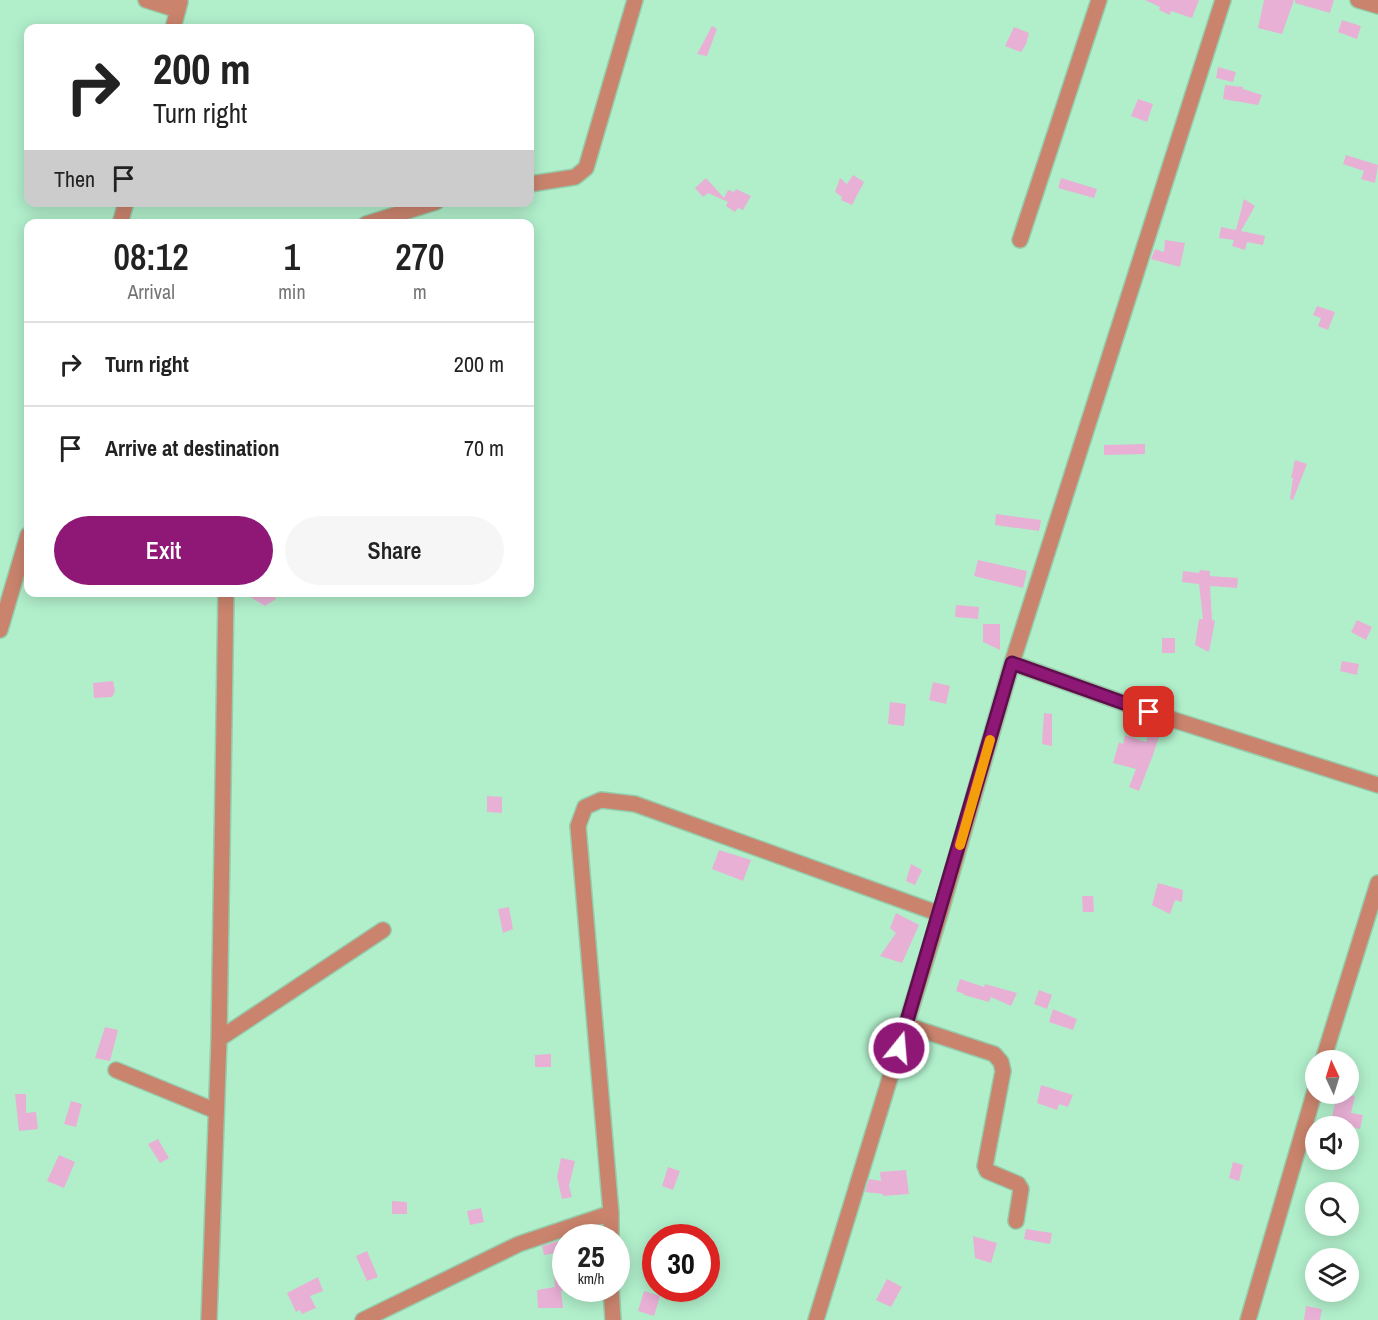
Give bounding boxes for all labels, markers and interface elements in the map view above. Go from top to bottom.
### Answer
text: 200 m [153,41,251,97]
icon: right [54,48,132,126]
text: Turn right [153,95,247,131]
icon: arrive [107,162,140,195]
text: Then [54,164,95,194]
text: 08:12 [114,233,189,281]
text: 1 [284,233,300,281]
text: 270 [395,233,444,281]
text: Arrival [127,278,175,305]
text: min [278,278,306,305]
text: m [413,278,427,305]
icon: right [54,348,87,381]
text: Turn right [105,349,189,379]
text: 200 m [454,349,504,379]
icon: arrive [54,432,87,465]
text: Arrive at destination [105,433,279,463]
text: 70 m [464,433,504,463]
button: Exit [54,516,273,585]
button: Share [285,516,504,585]
pin [1123,686,1174,737]
icon: arrive [1132,695,1165,728]
position arrow [867,1016,931,1080]
north arrow [1305,1050,1359,1104]
map controls [1305,1050,1359,1302]
button: sound [1305,1116,1359,1170]
button: search [1305,1182,1359,1236]
speed limit sign: 30 [642,1224,720,1302]
text: 25 [577,1236,605,1276]
button: layers [1305,1248,1359,1302]
text: km/h [578,1268,604,1289]

